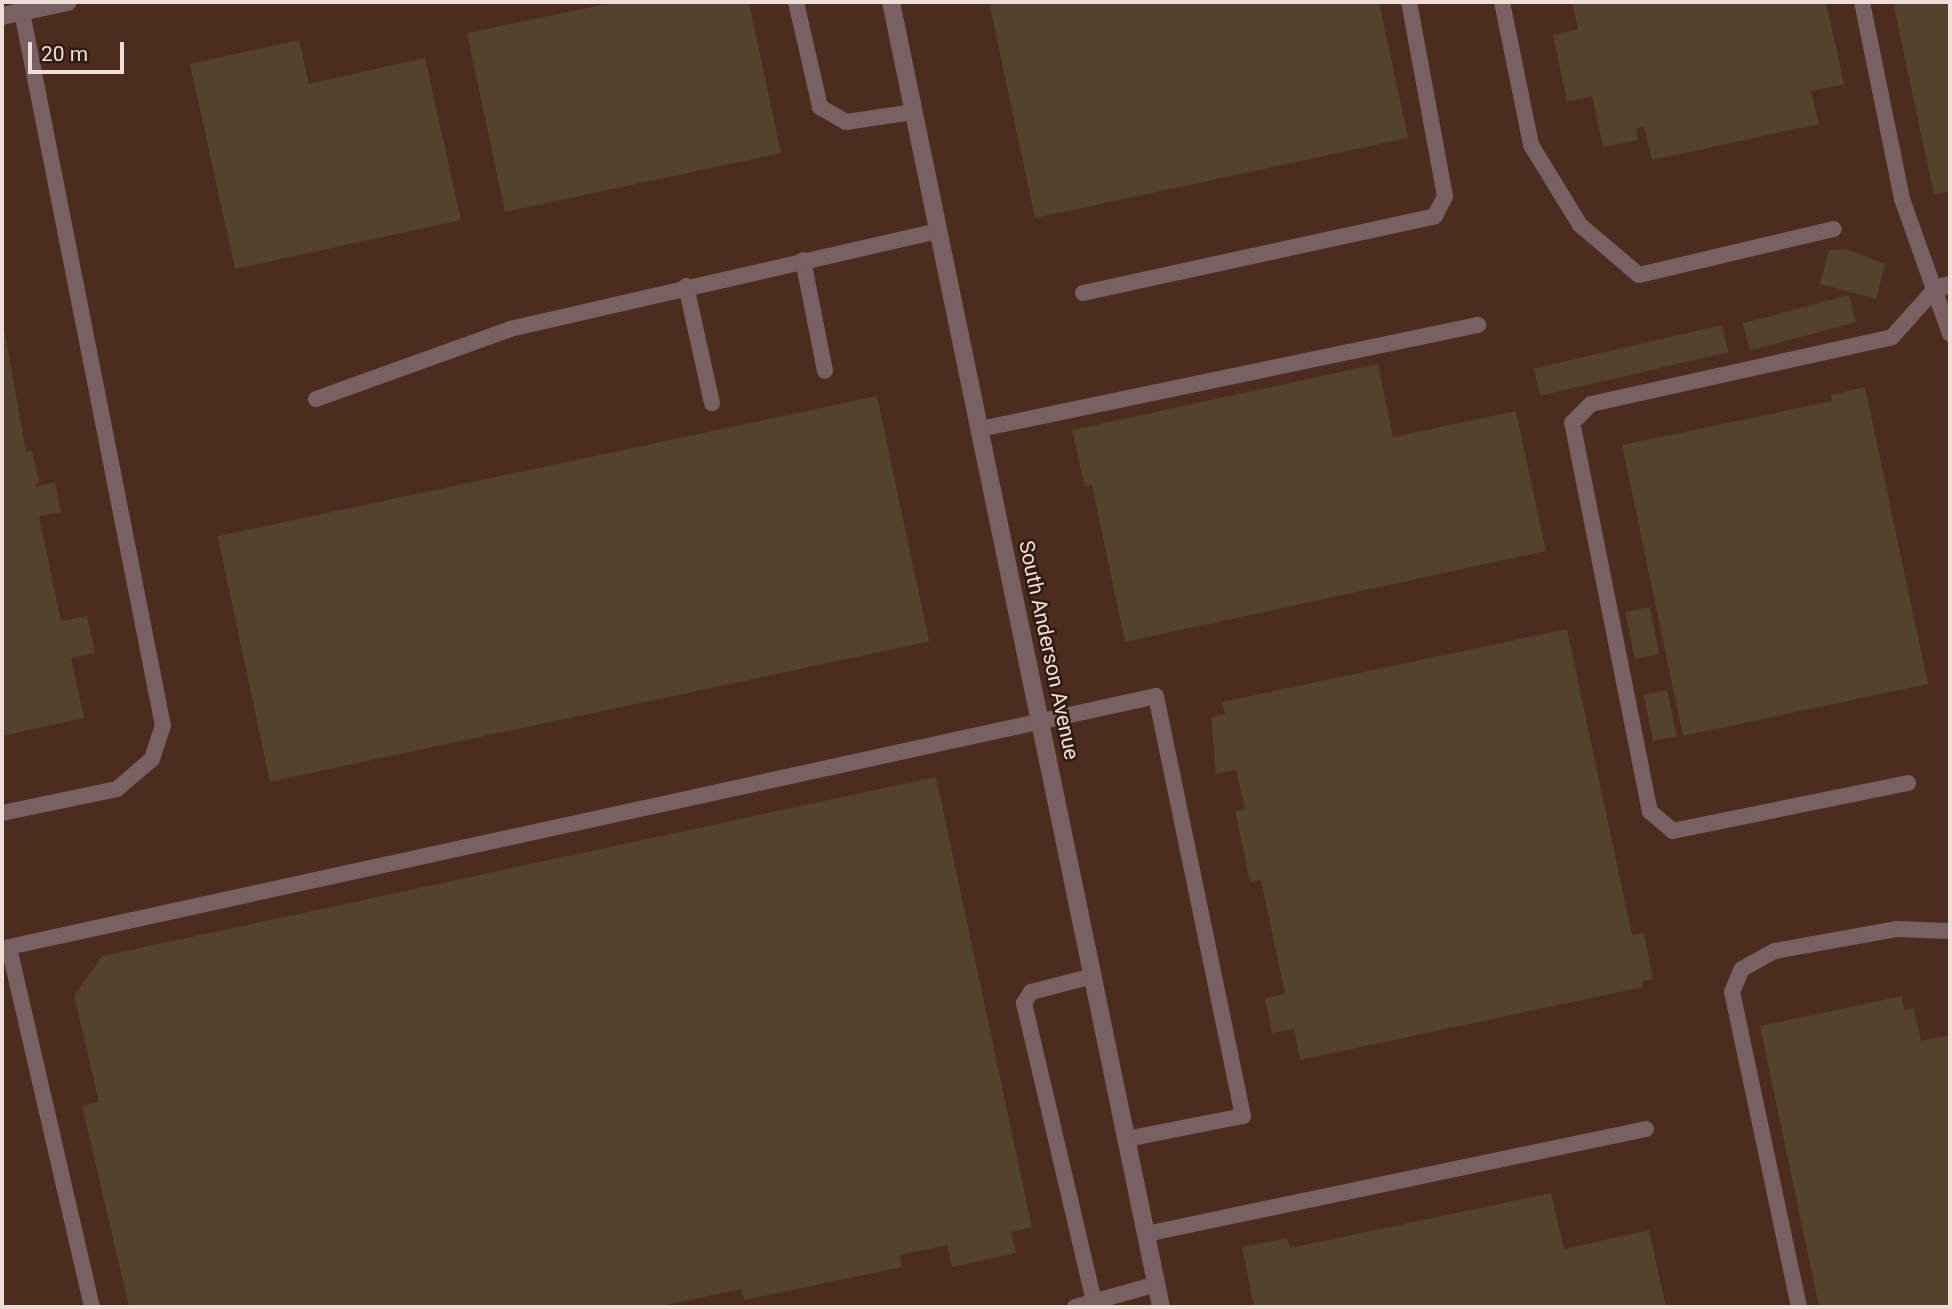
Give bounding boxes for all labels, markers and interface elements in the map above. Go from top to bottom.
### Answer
scale bar [32,28,128,72]
text: 20 m [41,42,88,66]
street label: South Anderson Avenue [1013,538,1085,762]

